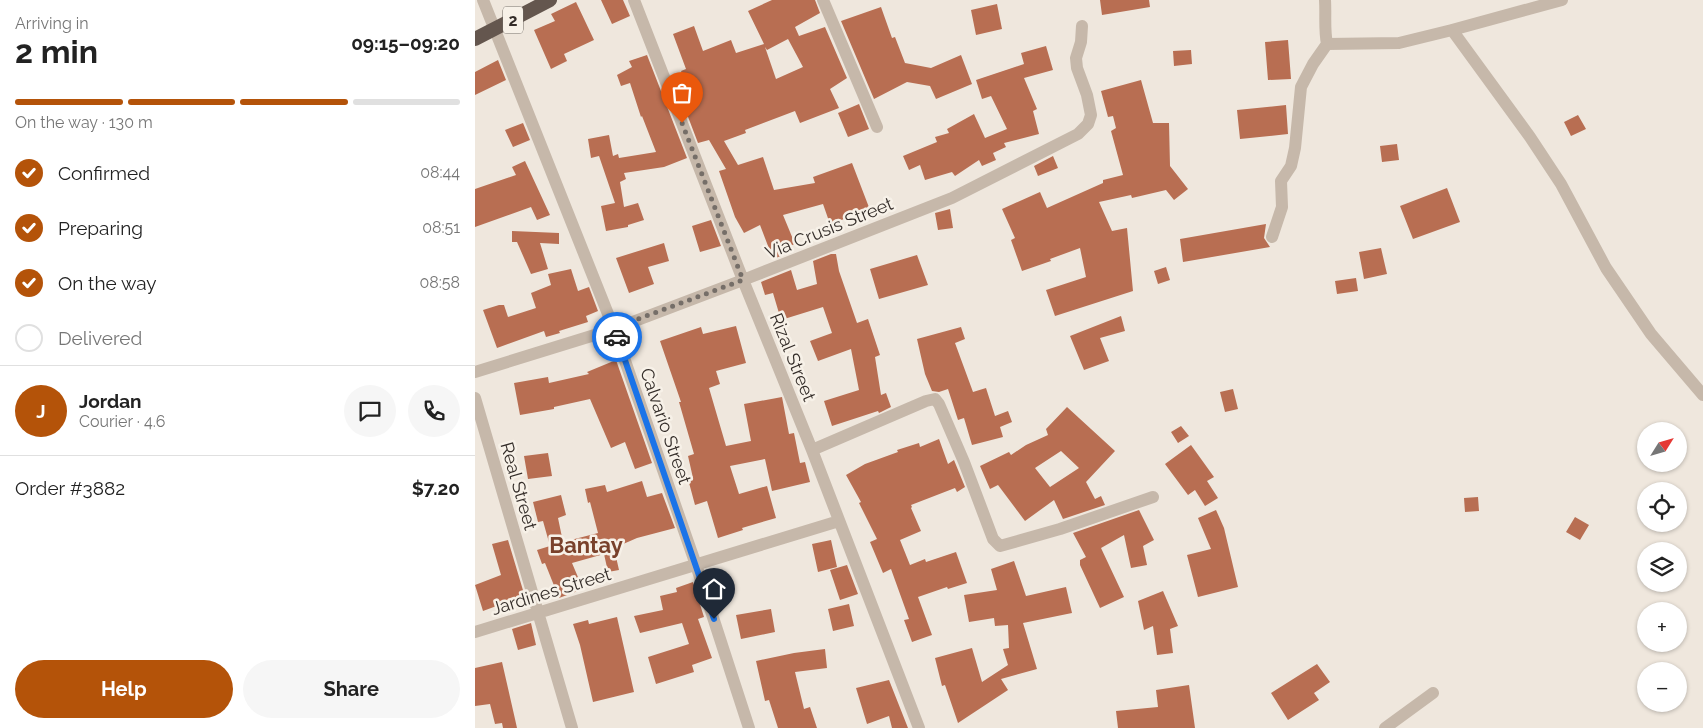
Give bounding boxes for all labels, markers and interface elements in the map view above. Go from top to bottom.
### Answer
road number: 2 [503,6,523,34]
text: Arriving in [15,14,89,33]
text: 09:15–09:20 [351,32,460,54]
text: 2 min [15,33,98,70]
pin [661,72,703,123]
icon: bag [668,79,696,107]
text: On the way · 130 m [15,113,153,132]
icon: check [15,159,43,187]
text: Confirmed [58,162,150,184]
text: 08:44 [420,163,460,182]
street label: Via Crusis Street [762,193,896,263]
icon: check [15,214,43,242]
text: Preparing [58,217,143,239]
text: 08:51 [422,218,460,237]
icon: check [15,269,43,297]
text: On the way [58,272,157,294]
text: 08:58 [420,273,460,292]
street label: Rizal Street [766,310,820,404]
courier [592,312,642,362]
icon: car [603,323,631,351]
text: Delivered [58,327,142,349]
street label: Calvario Street [636,365,696,487]
button: chat [344,385,396,437]
button: phone [408,385,460,437]
text: Jordan [79,390,142,412]
text: J [36,400,46,422]
text: Courier · 4.6 [79,412,165,431]
north arrow [1637,422,1687,472]
map controls [1637,422,1687,712]
street label: Real Street [496,440,542,532]
text: Order #3882 [15,477,125,499]
text: $7.20 [412,477,460,499]
button: locate [1637,482,1687,532]
district label: Bantay [549,532,623,558]
button: layers [1637,542,1687,592]
street label: Jardines Street [489,563,613,619]
pin [693,568,735,619]
icon: home [700,575,728,603]
button: + [1637,602,1687,652]
button: Help [15,660,233,718]
button: Share [243,660,460,718]
button: − [1637,662,1687,712]

